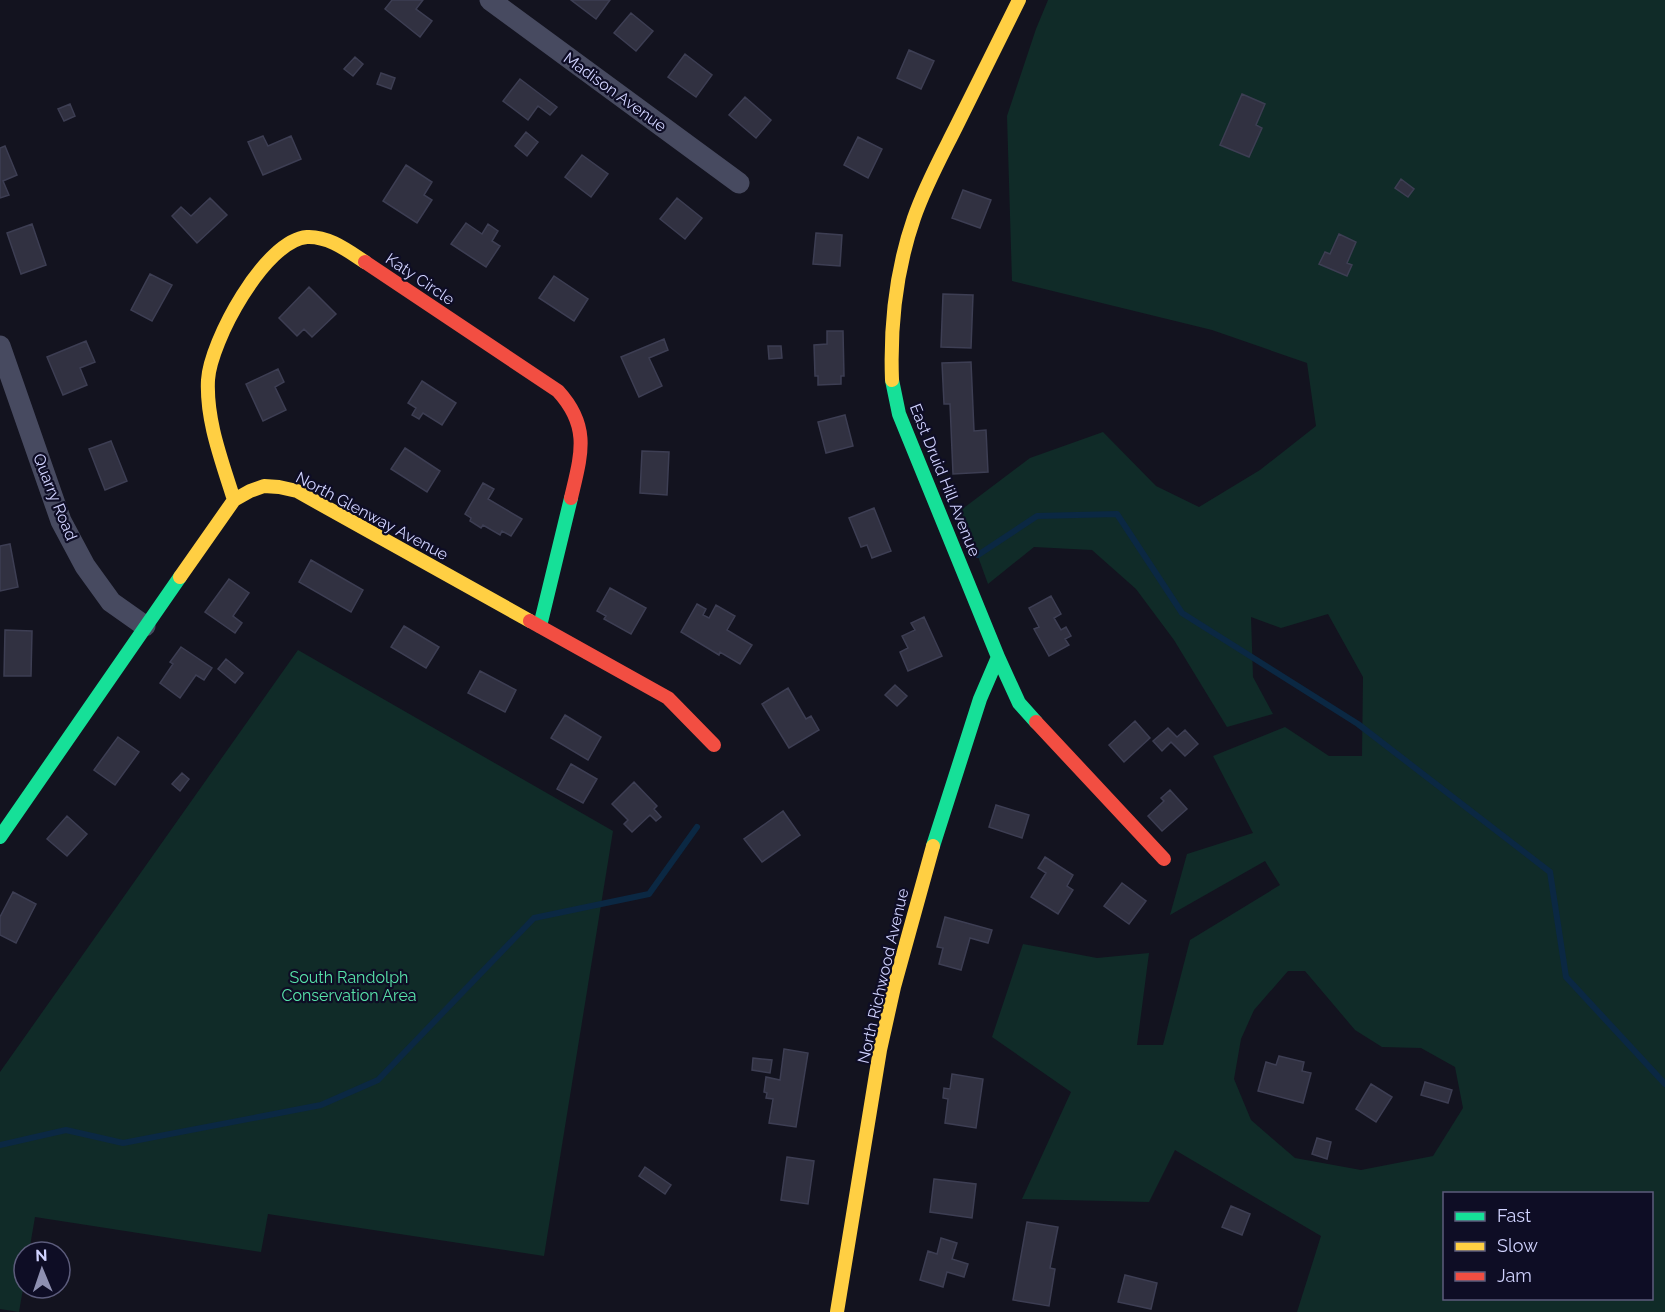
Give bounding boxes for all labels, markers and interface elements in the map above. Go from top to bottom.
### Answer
street label: Madison Avenue [560,48,670,136]
street label: Katy Circle [382,249,458,309]
street label: East Druid Hill Avenue [906,401,984,559]
street label: Quarry Road [29,451,81,543]
street label: North Glenway Avenue [293,468,451,564]
street label: North Richwood Avenue [854,886,912,1066]
park label: South Randolph Conservation Area [281,968,417,1005]
legend [1443,1192,1653,1300]
text: Fast [1497,1205,1531,1226]
text: Slow [1497,1235,1538,1256]
north arrow [12,1240,72,1300]
text: N [35,1246,48,1265]
text: Jam [1497,1265,1532,1286]

